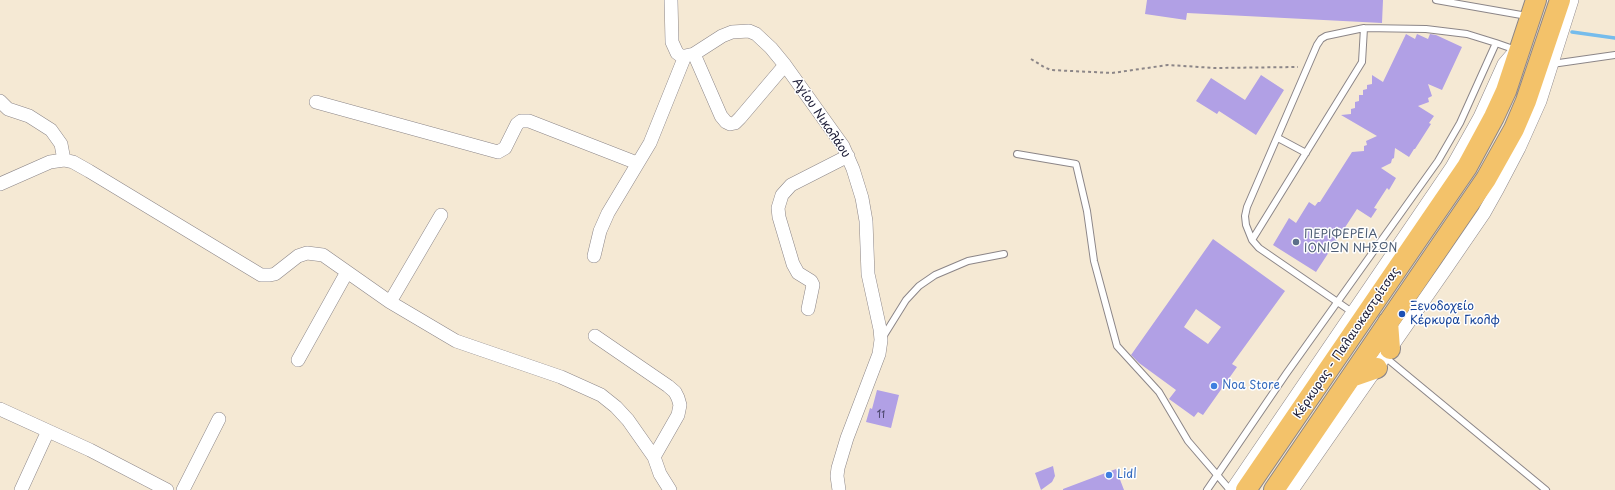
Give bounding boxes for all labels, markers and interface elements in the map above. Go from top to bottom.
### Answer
street label: Αγίου Νικολάου [789,75,853,161]
place label: ΠΕΡΙΦΕΡΕΙΑ ΙΟΝΙΩΝ ΝΗΣΩΝ [1304,228,1397,256]
marker: ΠΕΡΙΦΕΡΕΙΑ ΙΟΝΙΩΝ ΝΗΣΩΝ [1291,237,1301,247]
street label: Κέρκυρας - Παλαιοκαστρίτσας [1291,265,1403,421]
place label: Ξενοδοχείο Κέρκυρα Γκολφ [1410,300,1500,328]
marker: Ξενοδοχείο Κέρκυρα Γκολφ [1397,309,1407,319]
place label: Noa Store [1222,379,1280,393]
marker: Noa Store [1209,381,1219,391]
house number: 11 [877,409,885,421]
place label: Lidl [1117,468,1137,482]
marker: Lidl [1104,470,1114,480]

